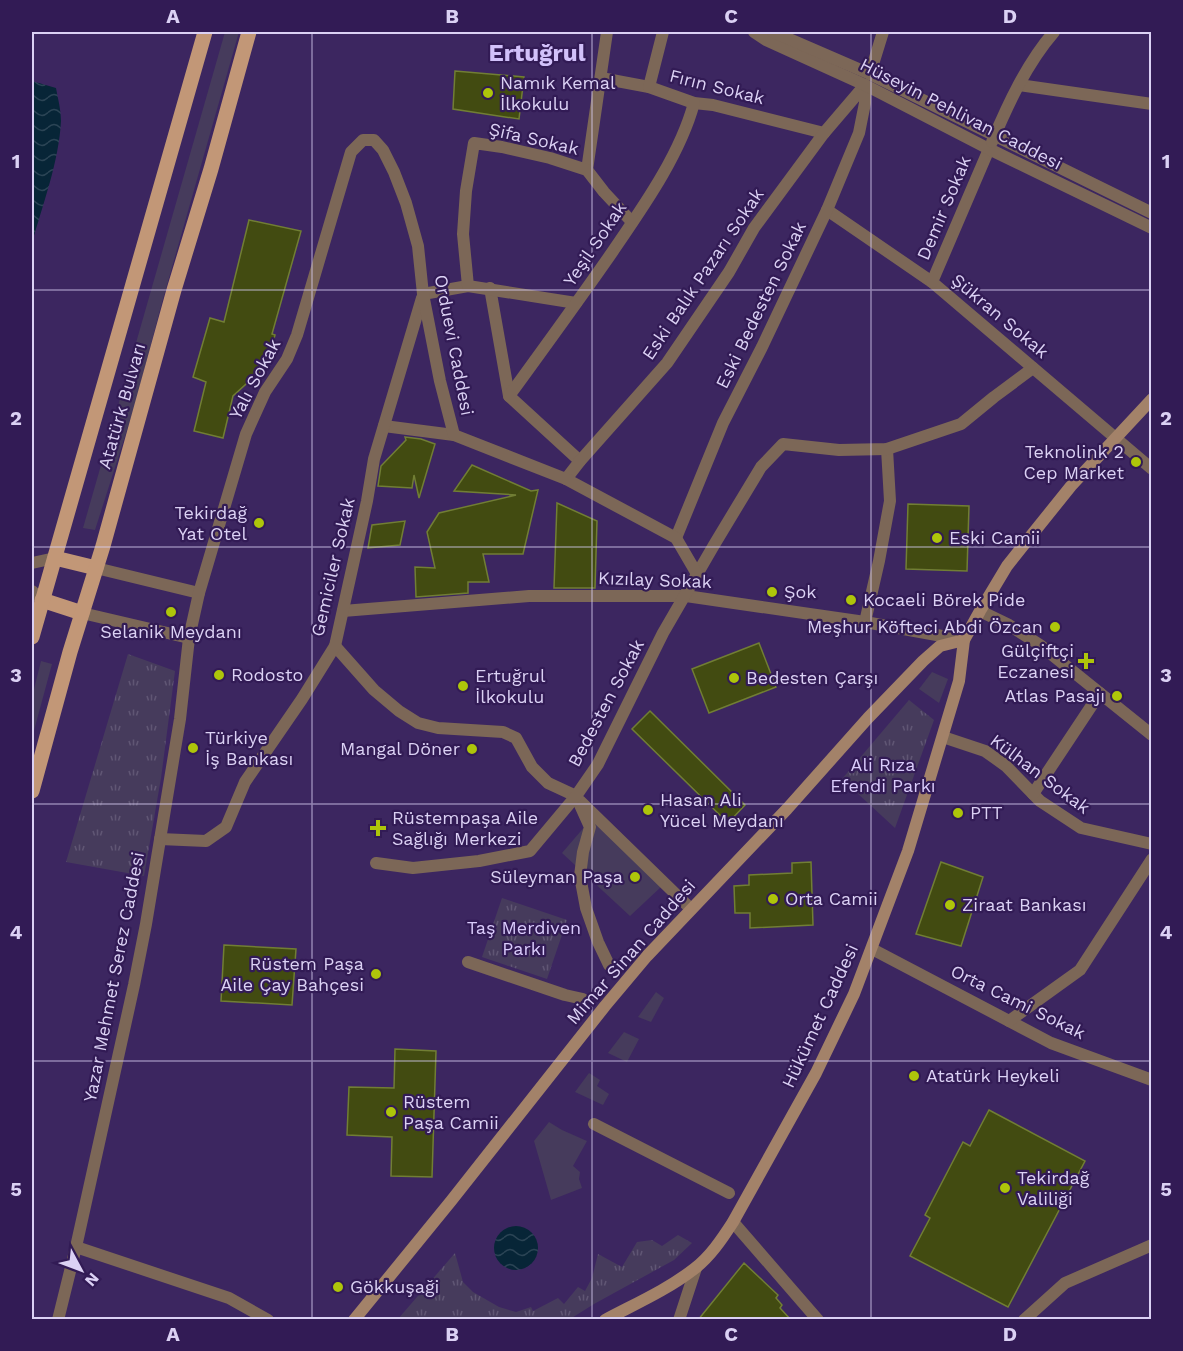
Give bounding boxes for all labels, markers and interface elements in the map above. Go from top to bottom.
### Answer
text: A [166,4,180,28]
text: B [445,4,459,28]
text: C [724,4,738,28]
text: D [1003,4,1017,28]
district label: Ertuğrul [489,39,586,67]
street label: Hüseyin Pehlivan Caddesi [857,53,1066,174]
street label: Fırın Sokak [667,65,767,108]
place label: Namık Kemal İlkokulu [500,72,616,114]
marker: Namık Kemal İlkokulu [481,86,495,100]
street label: Şifa Sokak [487,118,581,159]
text: 1 [12,149,20,173]
text: 1 [1162,149,1170,173]
street label: Demir Sokak [912,153,975,263]
street label: Eski Balık Pazarı Sokak [637,184,768,363]
street label: Yeşil Sokak [559,197,631,290]
street label: Eski Bedesten Sokak [711,218,810,392]
street label: Şükran Sokak [948,269,1053,362]
street label: Orduevi Caddesi [431,273,478,417]
street label: Yalı Sokak [225,335,285,423]
street label: Atatürk Bulvarı [94,340,150,471]
text: 2 [10,406,22,430]
text: 2 [1160,406,1172,430]
place label: Teknolink 2 Cep Market [1024,441,1124,483]
marker: Teknolink 2 Cep Market [1129,455,1143,469]
street label: Gemiciler Sokak [306,495,359,638]
place label: Tekirdağ Yat Otel [175,502,247,544]
marker: Tekirdağ Yat Otel [252,516,266,530]
place label: Eski Camii [949,527,1040,548]
marker: Eski Camii [930,531,944,545]
street label: Kızılay Sokak [598,567,712,592]
place label: Şok [784,581,817,602]
marker: Şok [765,585,779,599]
place label: Kocaeli Börek Pide [863,589,1025,610]
marker: Kocaeli Börek Pide [844,593,858,607]
marker: Selanik Meydanı [164,605,178,619]
place label: Meşhur Köfteci Abdi Özcan [807,616,1043,637]
marker: Meşhur Köfteci Abdi Özcan [1048,620,1062,634]
place label: Selanik Meydanı [100,621,242,642]
street label: Bedesten Sokak [563,635,648,770]
place label: Gülçiftçi Eczanesi [997,640,1074,682]
marker: Gülçiftçi Eczanesi [1079,654,1093,668]
text: 3 [10,663,22,687]
text: 3 [1160,663,1172,687]
place label: Rodosto [231,664,303,685]
place label: Ertuğrul İlkokulu [475,665,546,707]
place label: Bedesten Çarşı [746,667,878,688]
marker: Rodosto [212,668,226,682]
marker: Bedesten Çarşı [727,671,741,685]
marker: Ertuğrul İlkokulu [456,679,470,693]
place label: Atlas Pasajı [1004,685,1105,706]
marker: Atlas Pasajı [1110,689,1124,703]
place label: Türkiye İş Bankası [205,727,293,769]
street label: Külhan Sokak [986,729,1094,818]
place label: Mangal Döner [340,738,460,759]
marker: Türkiye İş Bankası [186,741,200,755]
marker: Mangal Döner [465,742,479,756]
park label: Ali Rıza Efendi Parkı [830,754,936,796]
place label: Hasan Ali Yücel Meydanı [660,789,784,831]
place label: PTT [970,802,1003,823]
marker: Hasan Ali Yücel Meydanı [641,803,655,817]
marker: PTT [951,806,965,820]
place label: Rüstempaşa Aile Sağlığı Merkezi [392,807,538,849]
marker: Rüstempaşa Aile Sağlığı Merkezi [369,819,387,837]
street label: Yazar Mehmet Serez Caddesi [79,850,148,1104]
place label: Süleyman Paşa [490,866,623,887]
marker: Süleyman Paşa [628,870,642,884]
street label: Mimar Sinan Caddesi [562,875,699,1028]
place label: Orta Camii [785,888,878,909]
marker: Orta Camii [766,892,780,906]
place label: Ziraat Bankası [962,894,1087,915]
marker: Ziraat Bankası [943,898,957,912]
park label: Taş Merdiven Parkı [467,917,581,959]
text: 4 [10,920,23,944]
text: 4 [1160,920,1173,944]
street label: Hükümet Caddesi [777,941,862,1091]
place label: Rüstem Paşa Aile Çay Bahçesi [220,953,364,995]
street label: Orta Cami Sokak [948,960,1089,1043]
marker: Rüstem Paşa Aile Çay Bahçesi [369,967,383,981]
place label: Atatürk Heykeli [926,1065,1059,1086]
marker: Atatürk Heykeli [907,1069,921,1083]
place label: Rüstem Paşa Camii [403,1091,499,1133]
marker: Rüstem Paşa Camii [384,1105,398,1119]
place label: Tekirdağ Valiliği [1017,1167,1090,1209]
text: 5 [10,1177,22,1201]
text: 5 [1160,1177,1172,1201]
marker: Tekirdağ Valiliği [998,1181,1012,1195]
north arrow [51,1240,111,1300]
text: N [81,1269,103,1290]
place label: Gökkuşaği [350,1276,439,1297]
marker: Gökkuşaği [331,1280,345,1294]
text: A [166,1322,180,1346]
text: B [445,1322,459,1346]
text: C [724,1322,738,1346]
text: D [1003,1322,1017,1346]

